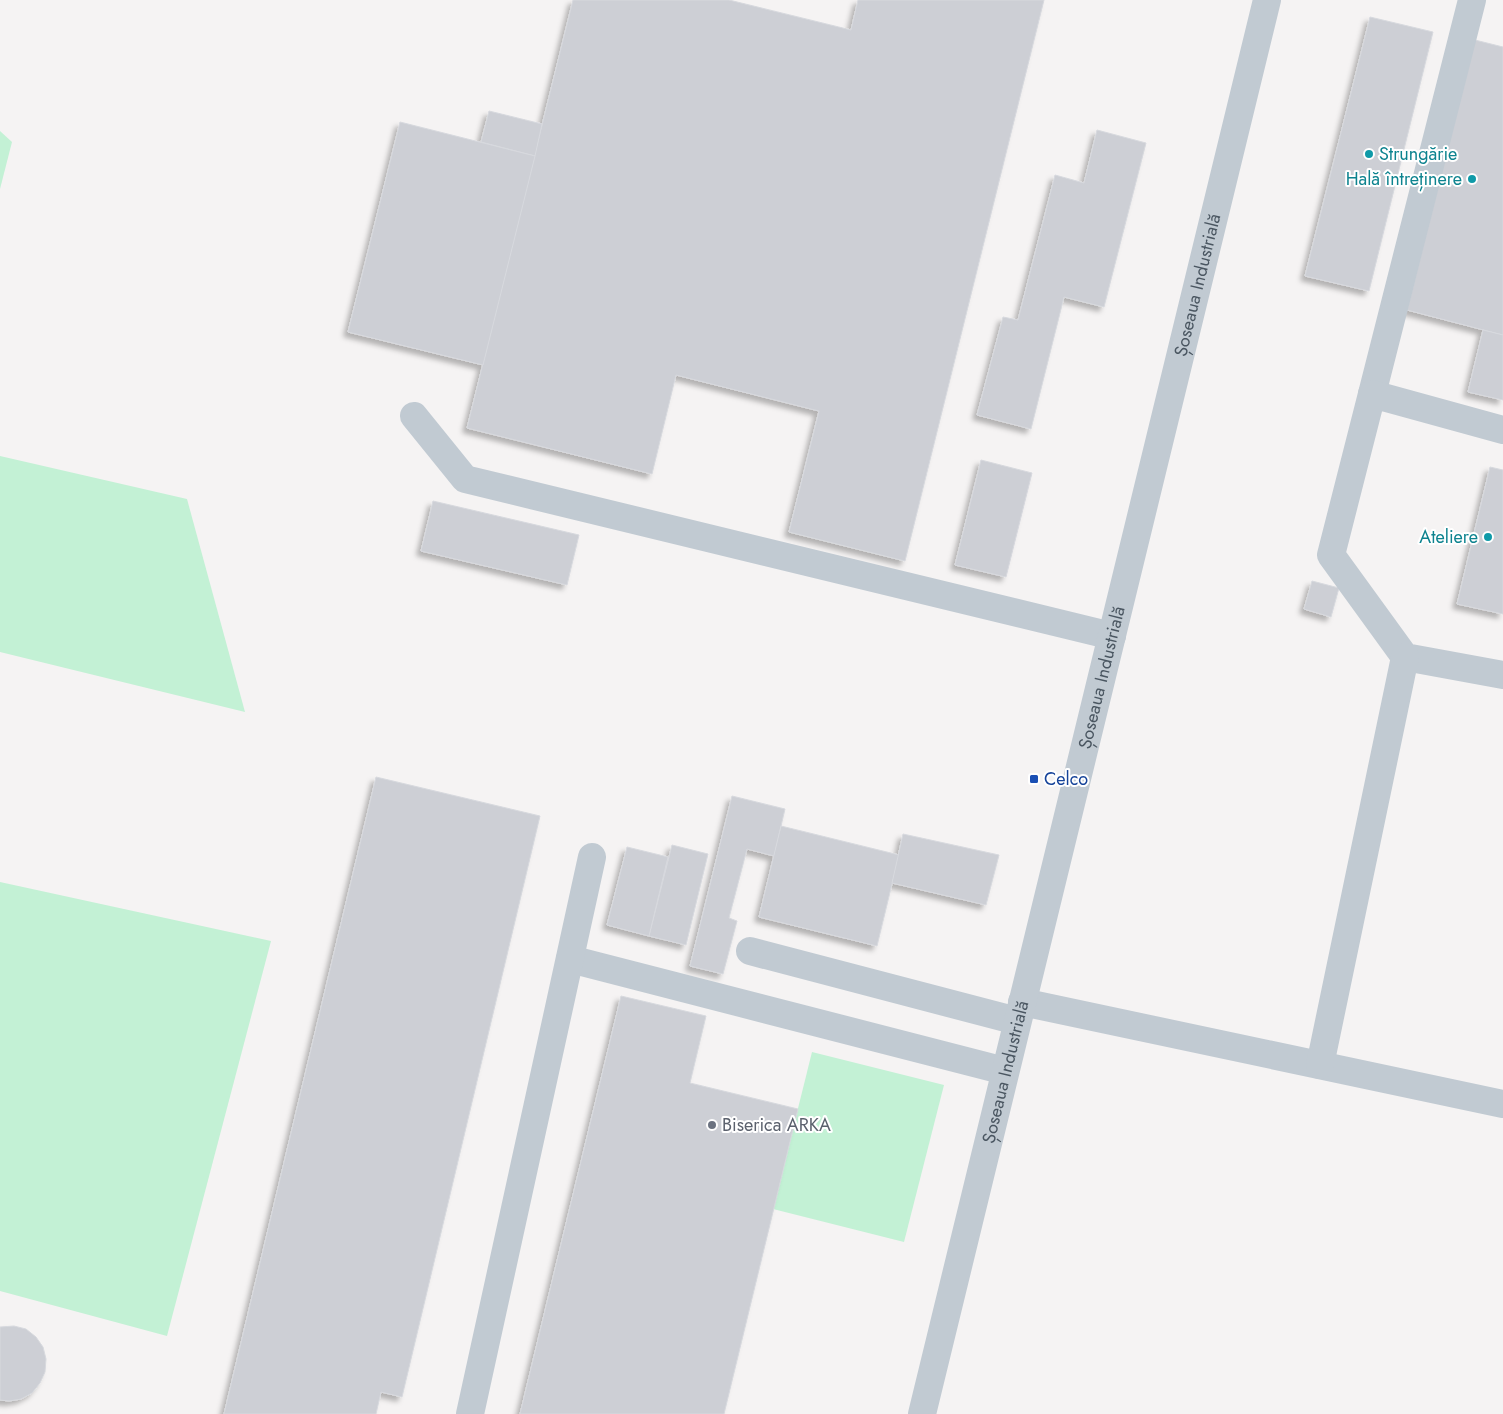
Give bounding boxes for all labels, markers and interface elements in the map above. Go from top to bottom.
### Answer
place label: Strungărie [1379,141,1457,167]
marker: Strungărie [1363,148,1375,160]
place label: Hală întreținere [1346,166,1462,192]
marker: Hală întreținere [1466,173,1478,185]
street label: Șoseaua Industrială [1167,211,1227,359]
place label: Ateliere [1419,524,1478,550]
marker: Ateliere [1482,531,1494,543]
street label: Șoseaua Industrială [1072,604,1132,752]
place label: Celco [1044,766,1088,792]
marker: Celco [1028,773,1040,785]
street label: Șoseaua Industrială [975,998,1035,1146]
place label: Biserica ARKA [722,1112,831,1138]
marker: Biserica ARKA [706,1119,718,1131]

